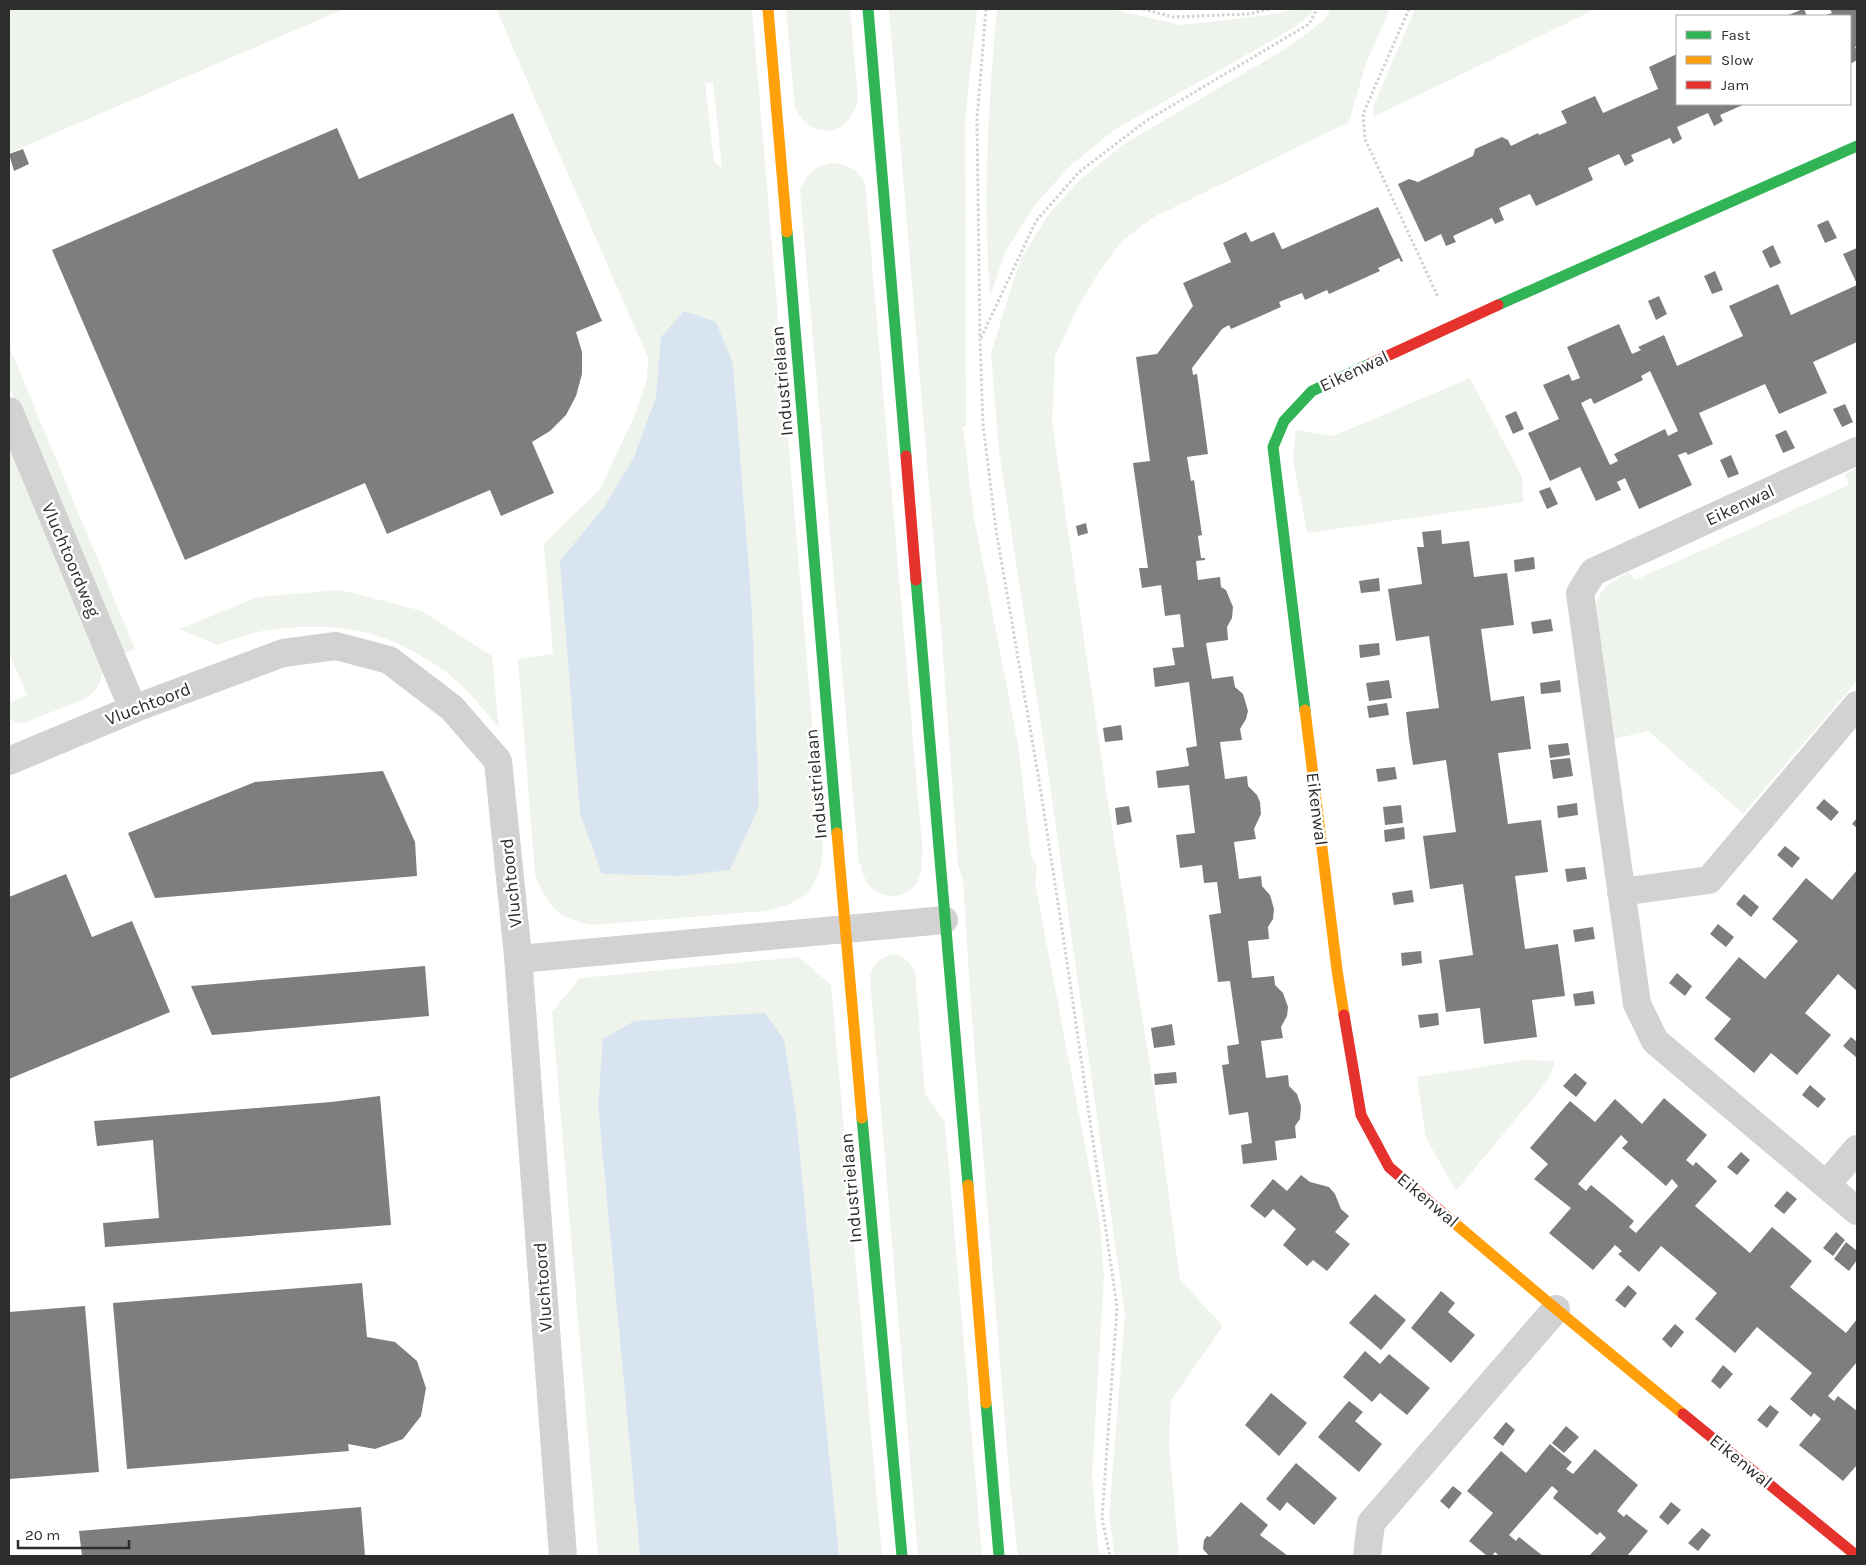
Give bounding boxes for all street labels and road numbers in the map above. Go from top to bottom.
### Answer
street label: Industrielaan [766,325,798,437]
street label: Eikenwal [1316,345,1392,397]
street label: Eikenwal [1702,479,1778,531]
street label: Vluchtoordweg [37,499,105,621]
street label: Vluchtoord [102,678,194,730]
street label: Industrielaan [800,728,832,840]
street label: Eikenwal [1302,771,1332,847]
street label: Vluchtoord [495,837,527,929]
street label: Industrielaan [835,1132,867,1244]
street label: Eikenwal [1393,1168,1463,1232]
street label: Vluchtoord [529,1241,557,1333]
street label: Eikenwal [1705,1429,1777,1493]

